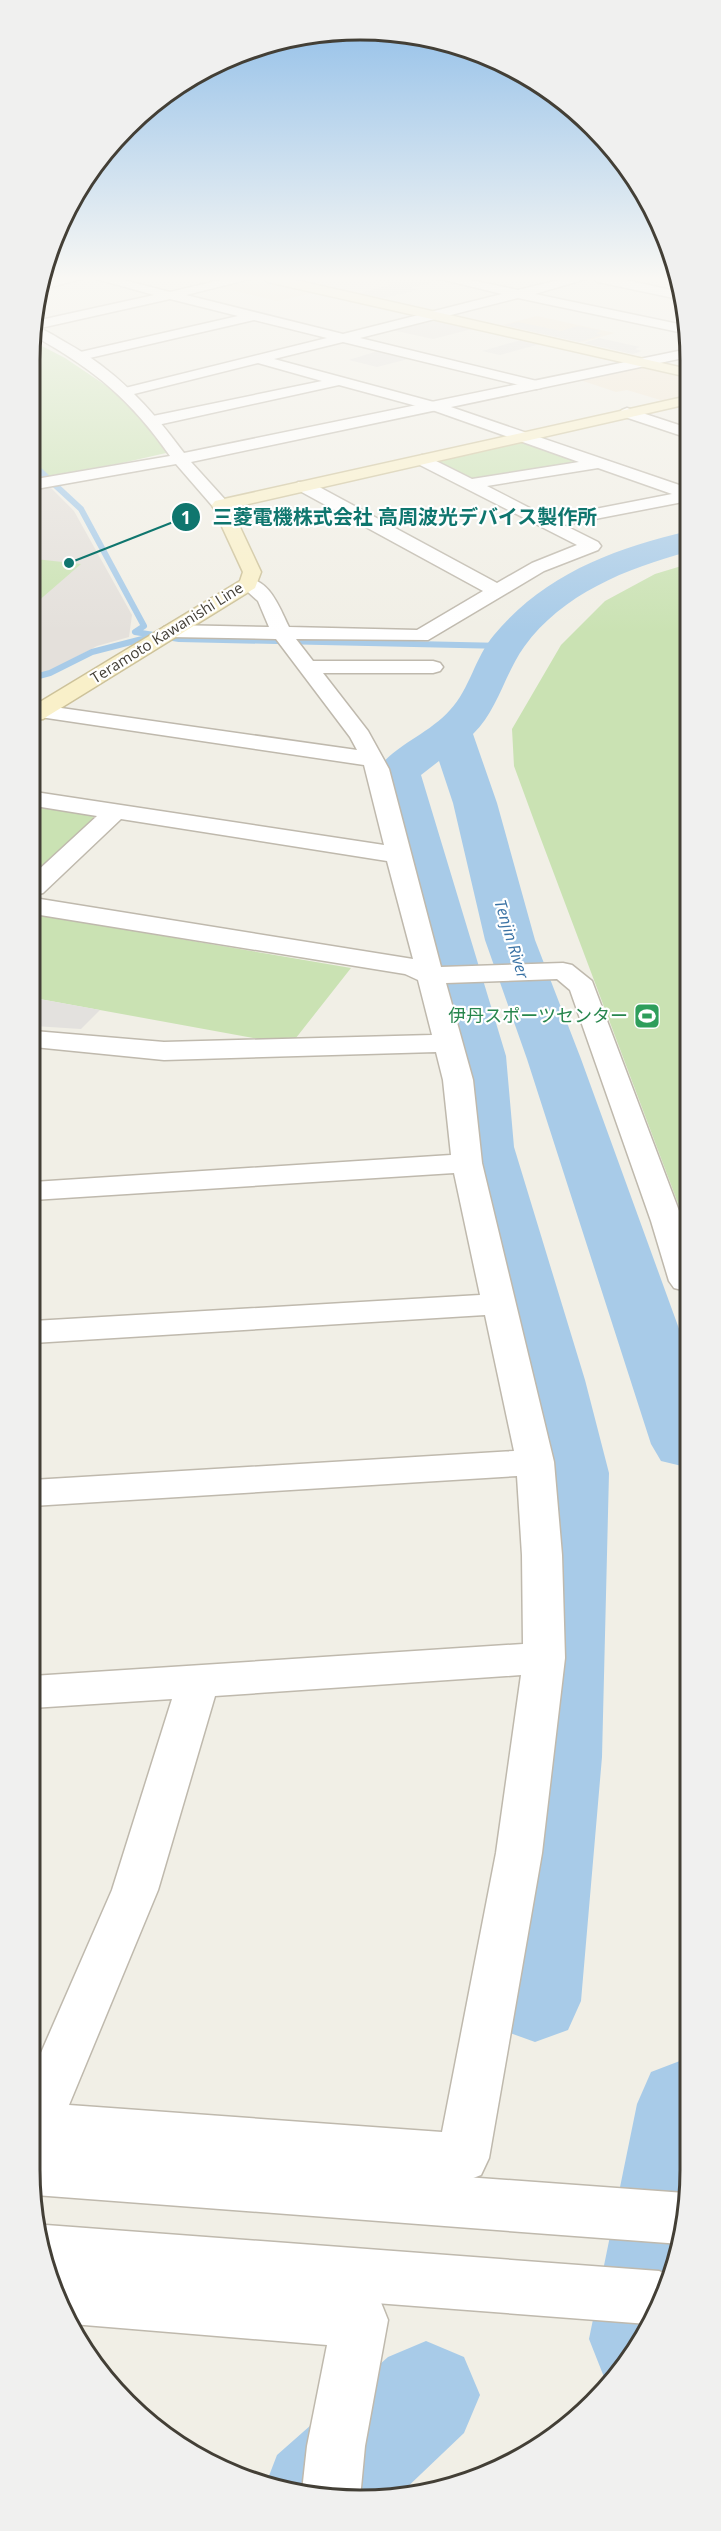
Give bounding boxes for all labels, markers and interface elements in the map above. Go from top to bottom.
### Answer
callout: 三菱電機株式会社 高周波光デバイス製作所 [171,498,610,536]
text: 三菱電機株式会社 高周波光デバイス製作所 [213,503,597,530]
text: 1 [181,505,191,529]
street label: Teramoto Kawanishi Line [87,577,246,687]
water label: Tenjin River [490,897,535,982]
sports icon: 伊丹スポーツセンター [632,1001,662,1031]
place label: 伊丹スポーツセンター [448,1003,628,1027]

